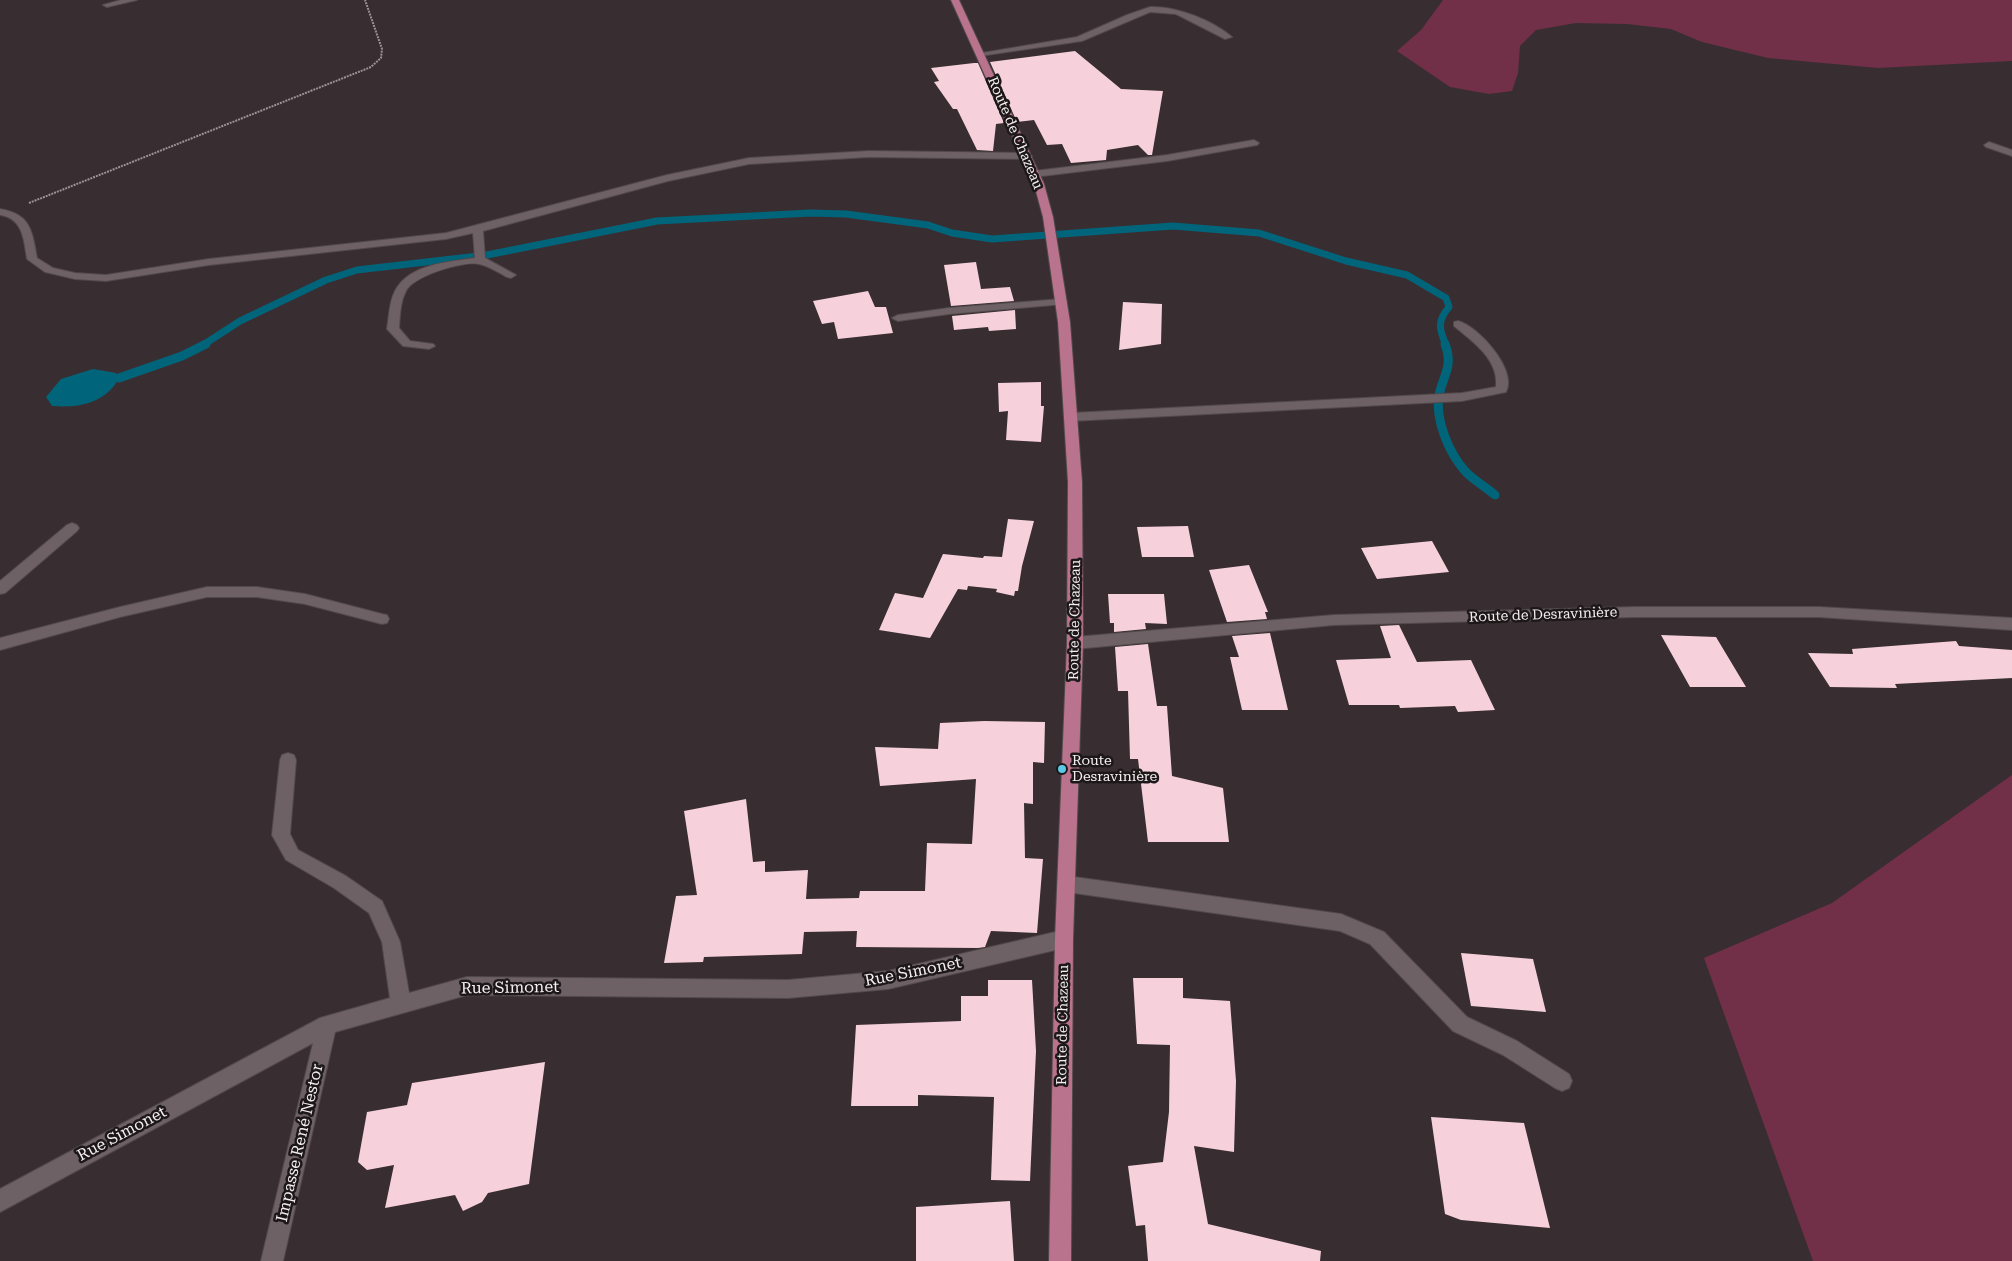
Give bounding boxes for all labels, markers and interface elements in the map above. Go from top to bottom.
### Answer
street label: Route de Chazeau [984,74,1046,192]
street label: Route de Chazeau [1066,560,1084,680]
street label: Route de Desravinière [1469,604,1617,626]
place label: Route Desravinière [1072,753,1157,786]
marker: Route Desravinière [1056,763,1068,775]
street label: Rue Simonet [863,953,963,991]
street label: Route de Chazeau [1054,965,1072,1085]
street label: Rue Simonet [461,978,559,998]
street label: Impasse René Nestor [272,1062,328,1224]
street label: Rue Simonet [74,1102,170,1166]

